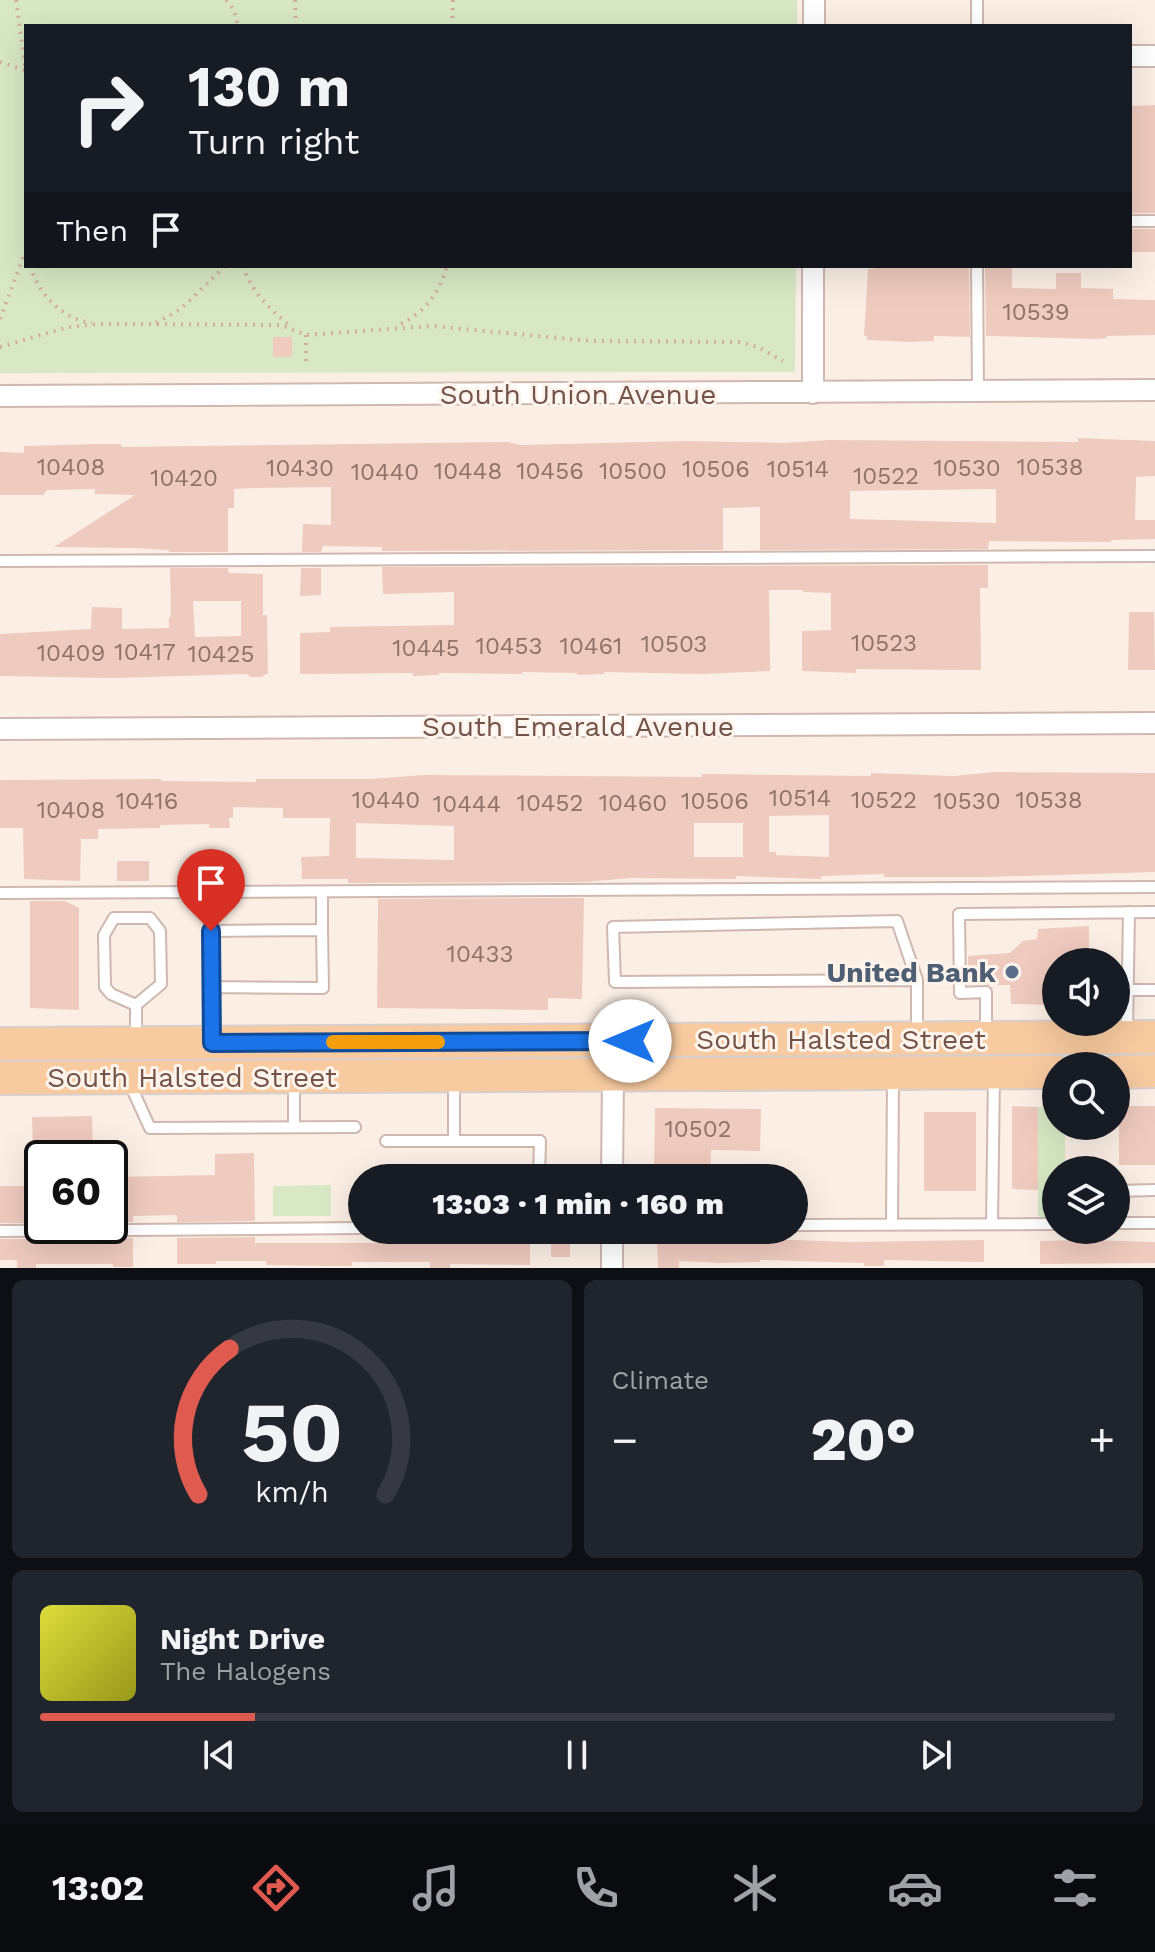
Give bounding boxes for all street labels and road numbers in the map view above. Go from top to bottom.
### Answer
street label: South Union Avenue [440,378,716,411]
street label: South Emerald Avenue [422,710,734,743]
street label: South Halsted Street [696,1023,986,1056]
street label: South Halsted Street [47,1061,337,1094]

